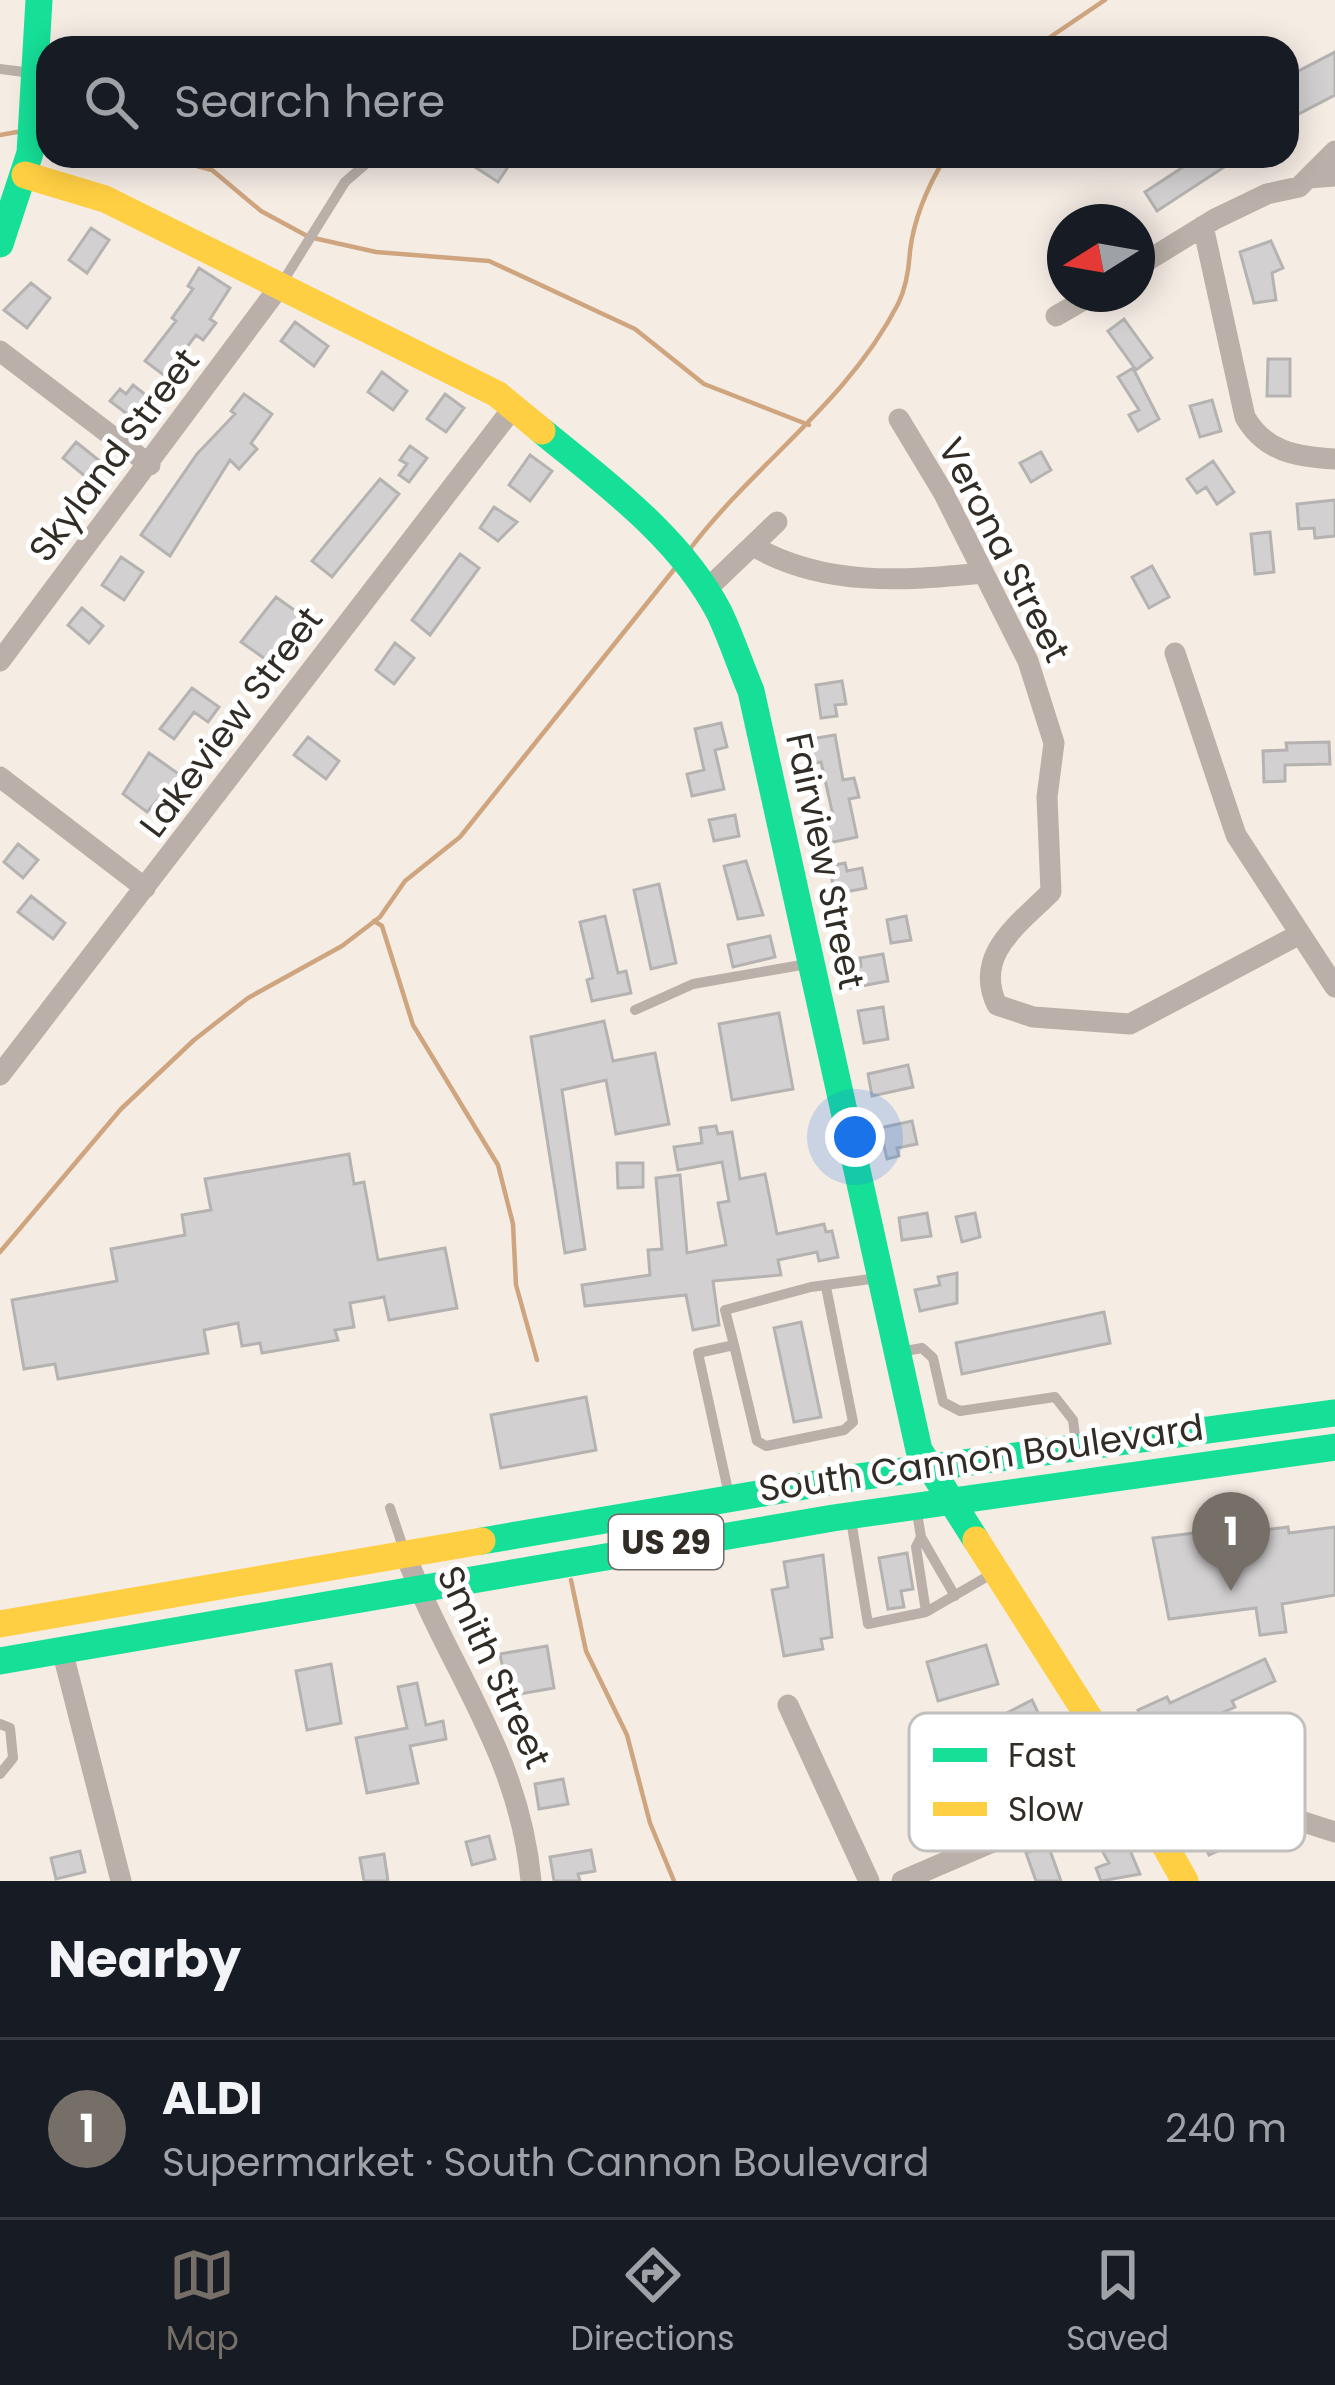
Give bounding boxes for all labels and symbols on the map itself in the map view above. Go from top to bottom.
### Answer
north arrow [1047,204,1155,312]
street label: Skyland Street [17,338,211,572]
street label: Verona Street [926,429,1082,671]
street label: Lakeview Street [127,596,335,848]
street label: Fairview Street [773,728,877,994]
your location [825,1107,885,1167]
street label: South Cannon Boulevard [755,1402,1207,1514]
pin: 1 [1192,1492,1270,1591]
road number: US 29 [609,1515,723,1569]
street label: Smith Street [425,1557,563,1777]
legend [909,1713,1305,1851]
text: Fast [1008,1732,1076,1779]
text: Slow [1008,1786,1084,1833]

